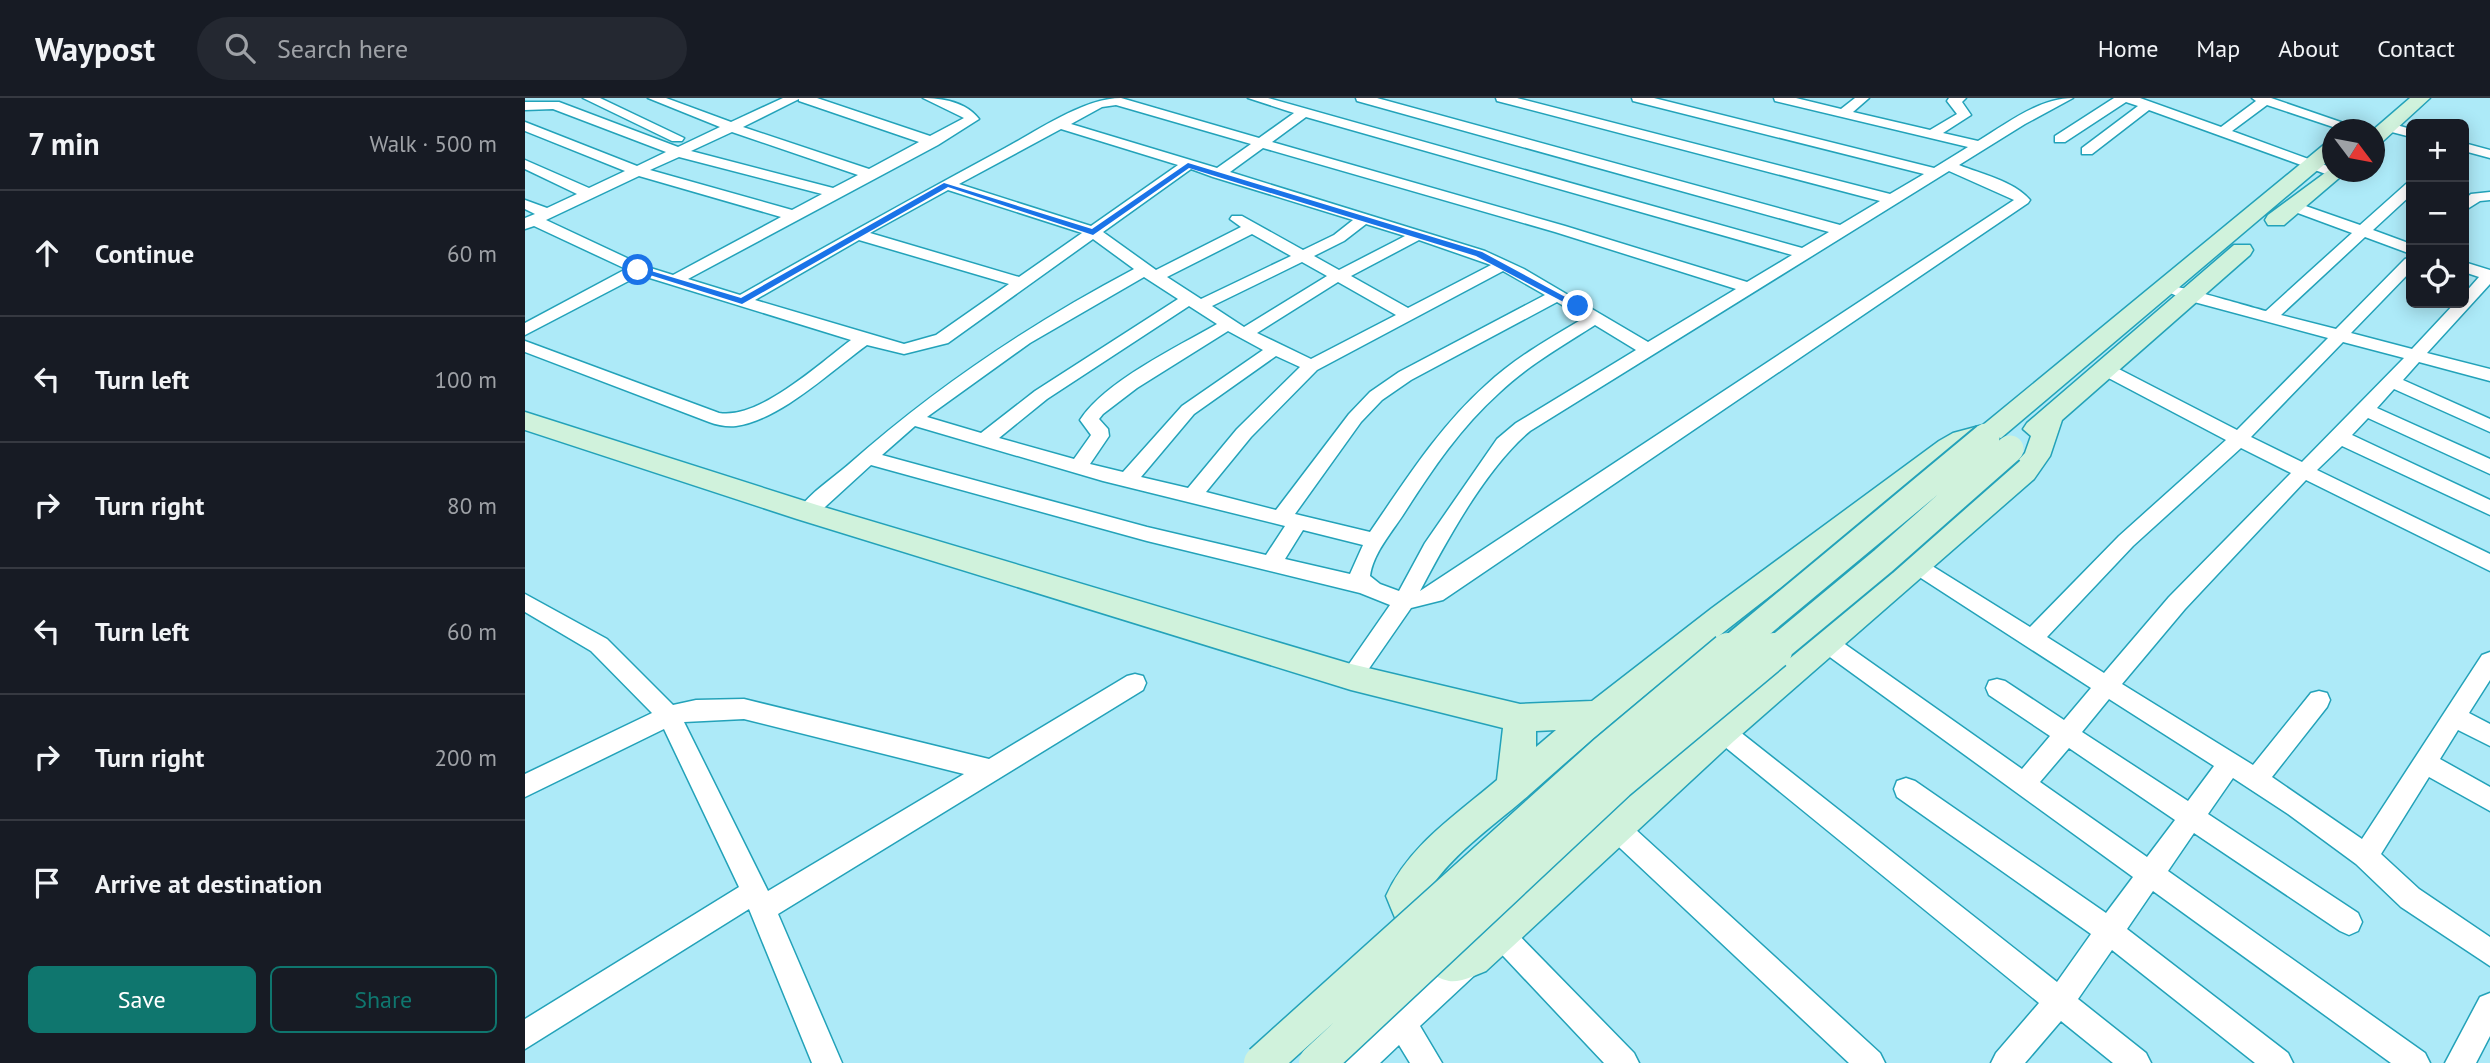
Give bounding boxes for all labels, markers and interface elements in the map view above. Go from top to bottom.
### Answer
search box [197,17,687,80]
text: Waypost [35,27,155,70]
icon: search [221,29,259,67]
text: Search here [277,32,408,65]
text: Home [2098,33,2158,64]
text: Map [2196,33,2240,64]
text: About [2278,33,2339,64]
text: Contact [2377,33,2455,64]
north arrow [2322,119,2385,182]
map controls [2406,119,2469,308]
button: + [2406,119,2469,182]
text: 7 min [28,124,100,163]
text: Walk · 500 m [370,129,497,158]
button: − [2406,182,2469,245]
icon: ahead [28,234,66,272]
text: Continue [95,237,194,270]
text: 60 m [447,239,497,268]
button: locate [2406,245,2469,308]
route start [622,254,653,285]
route end [1562,290,1593,321]
icon: left [28,360,66,398]
text: Turn left [95,363,189,396]
text: 100 m [435,365,497,394]
icon: right [28,486,66,524]
text: Turn right [95,489,204,522]
text: 80 m [447,491,497,520]
icon: left [28,612,66,650]
text: Turn left [95,615,189,648]
text: 60 m [447,617,497,646]
icon: right [28,738,66,776]
text: Turn right [95,741,204,774]
text: 200 m [435,743,497,772]
icon: arrive [28,864,66,902]
text: Arrive at destination [95,867,322,900]
button: Save [28,966,256,1033]
button: Share [270,966,497,1033]

